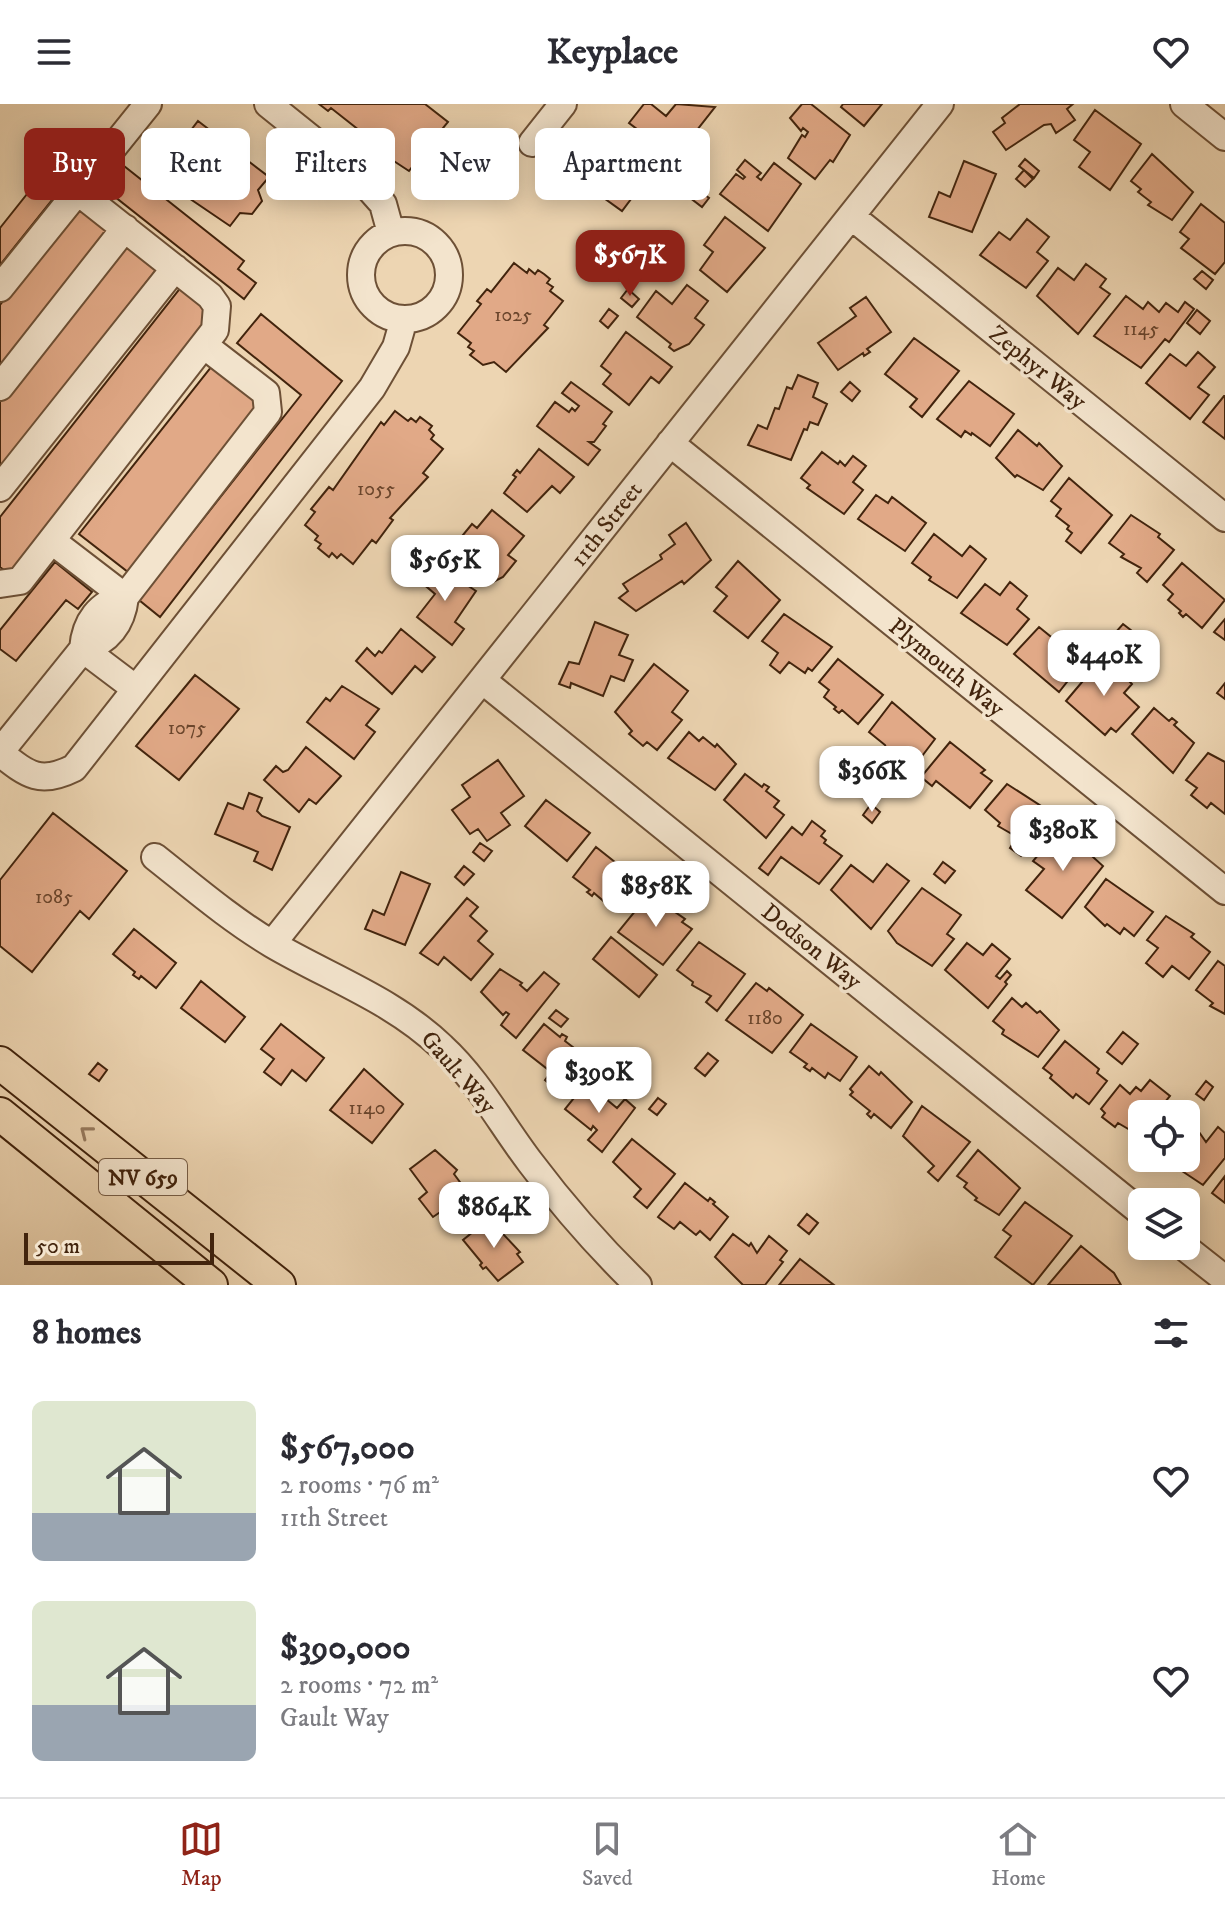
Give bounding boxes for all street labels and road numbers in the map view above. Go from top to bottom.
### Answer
street label: Zephyr Way [982,319,1093,417]
street label: 11th Street [564,476,650,573]
street label: Plymouth Way [882,612,1011,724]
street label: Dodson Way [755,897,868,997]
street label: Gault Way [414,1025,503,1121]
road number: NV 659 [99,1159,187,1195]

